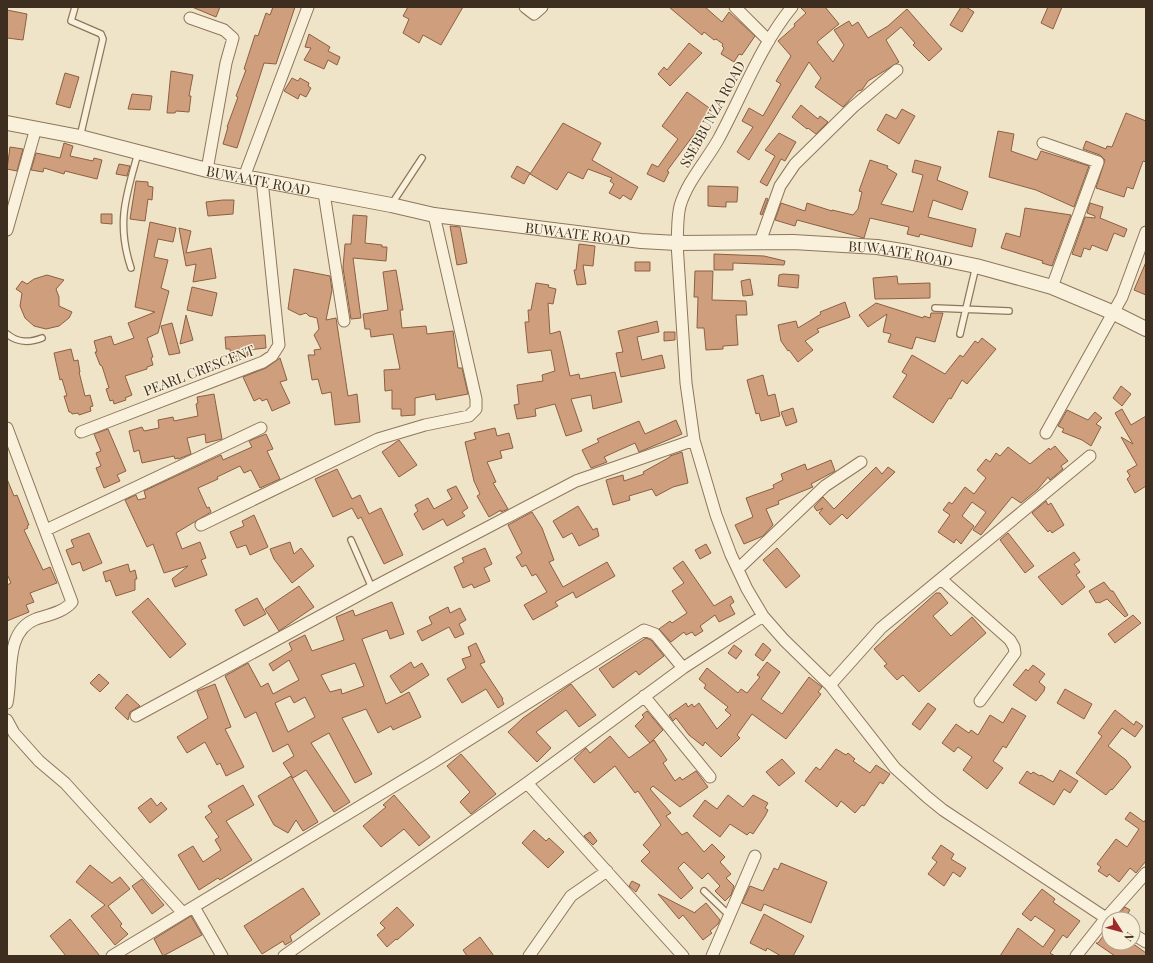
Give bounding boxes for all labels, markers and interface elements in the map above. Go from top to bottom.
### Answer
street label: SSEBBUNZA ROAD [675,57,749,171]
street label: BUWAATE ROAD [205,161,312,199]
street label: BUWAATE ROAD [524,217,631,249]
street label: BUWAATE ROAD [848,236,955,271]
street label: PEARL CRESCENT [141,340,258,400]
north arrow [1101,911,1141,951]
text: N [1121,930,1138,945]

